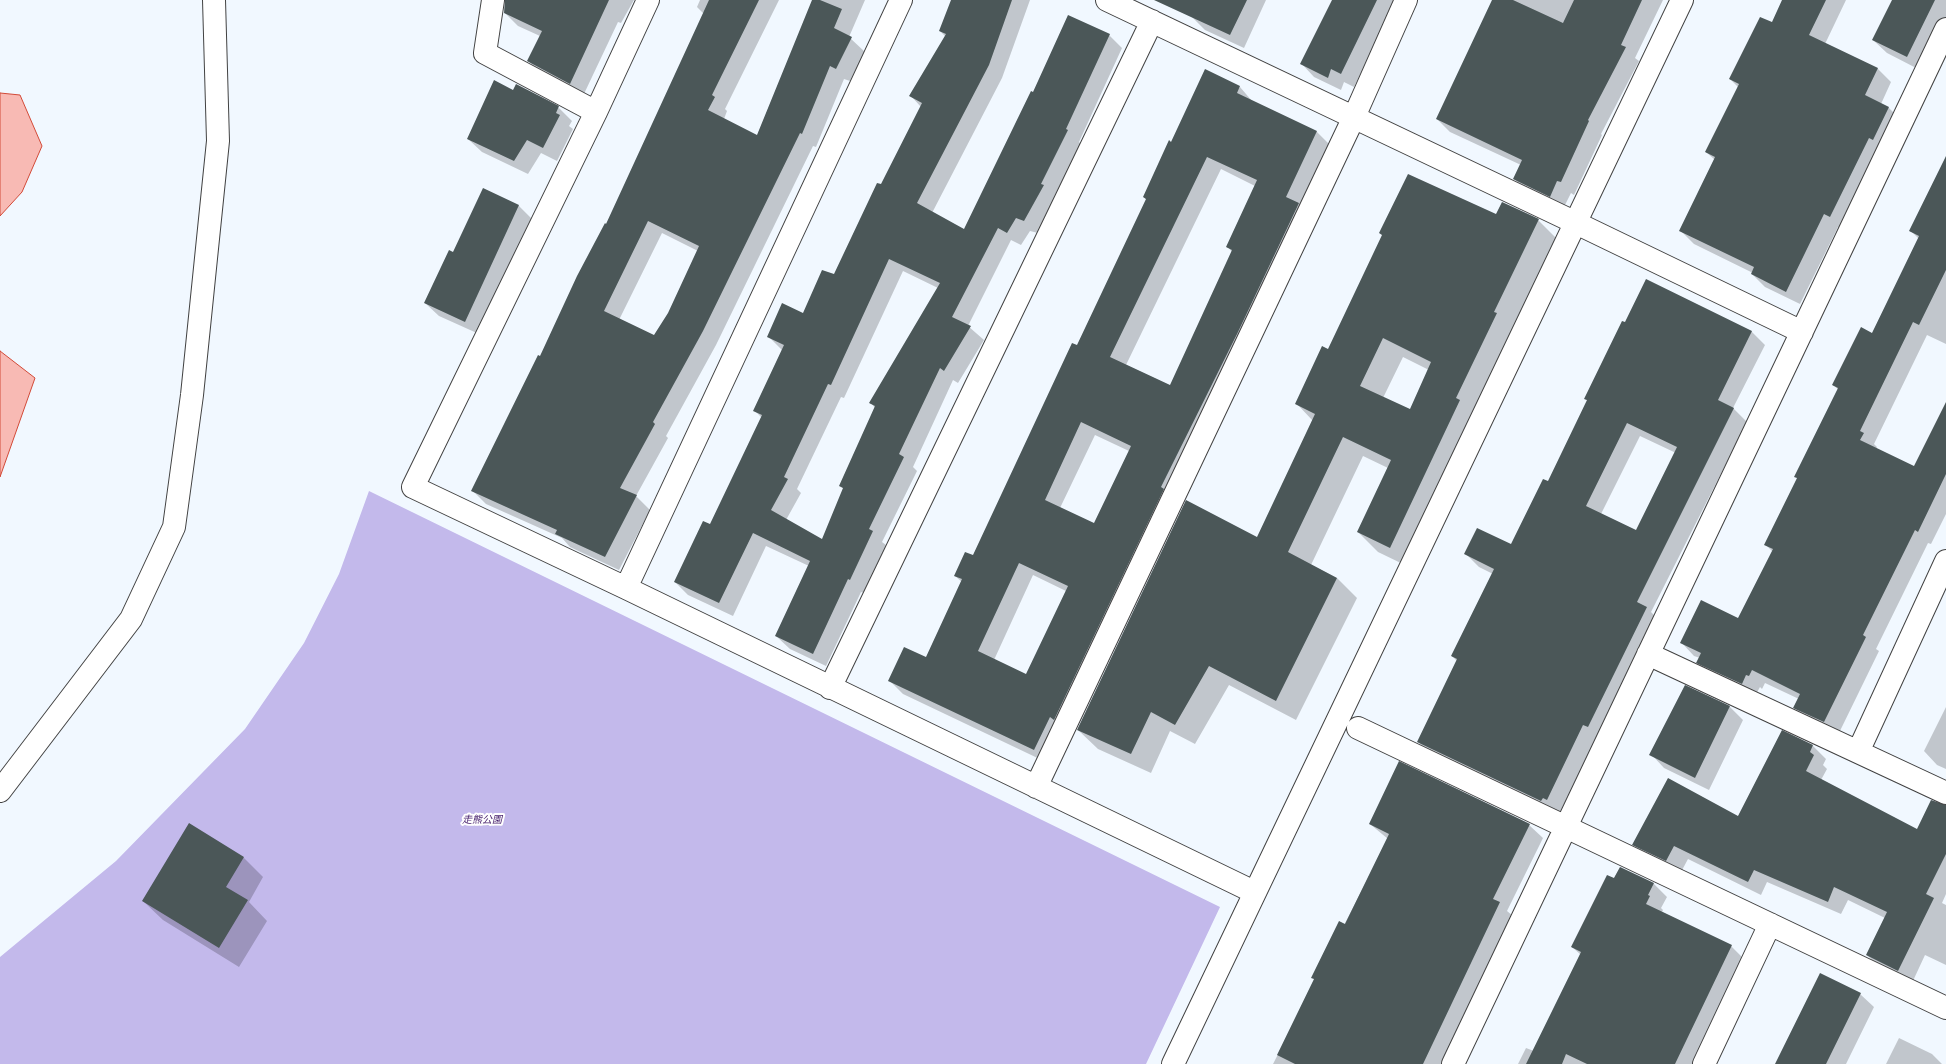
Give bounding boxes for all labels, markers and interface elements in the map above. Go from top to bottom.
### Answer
park label: 走熊公園 [462,813,502,825]

